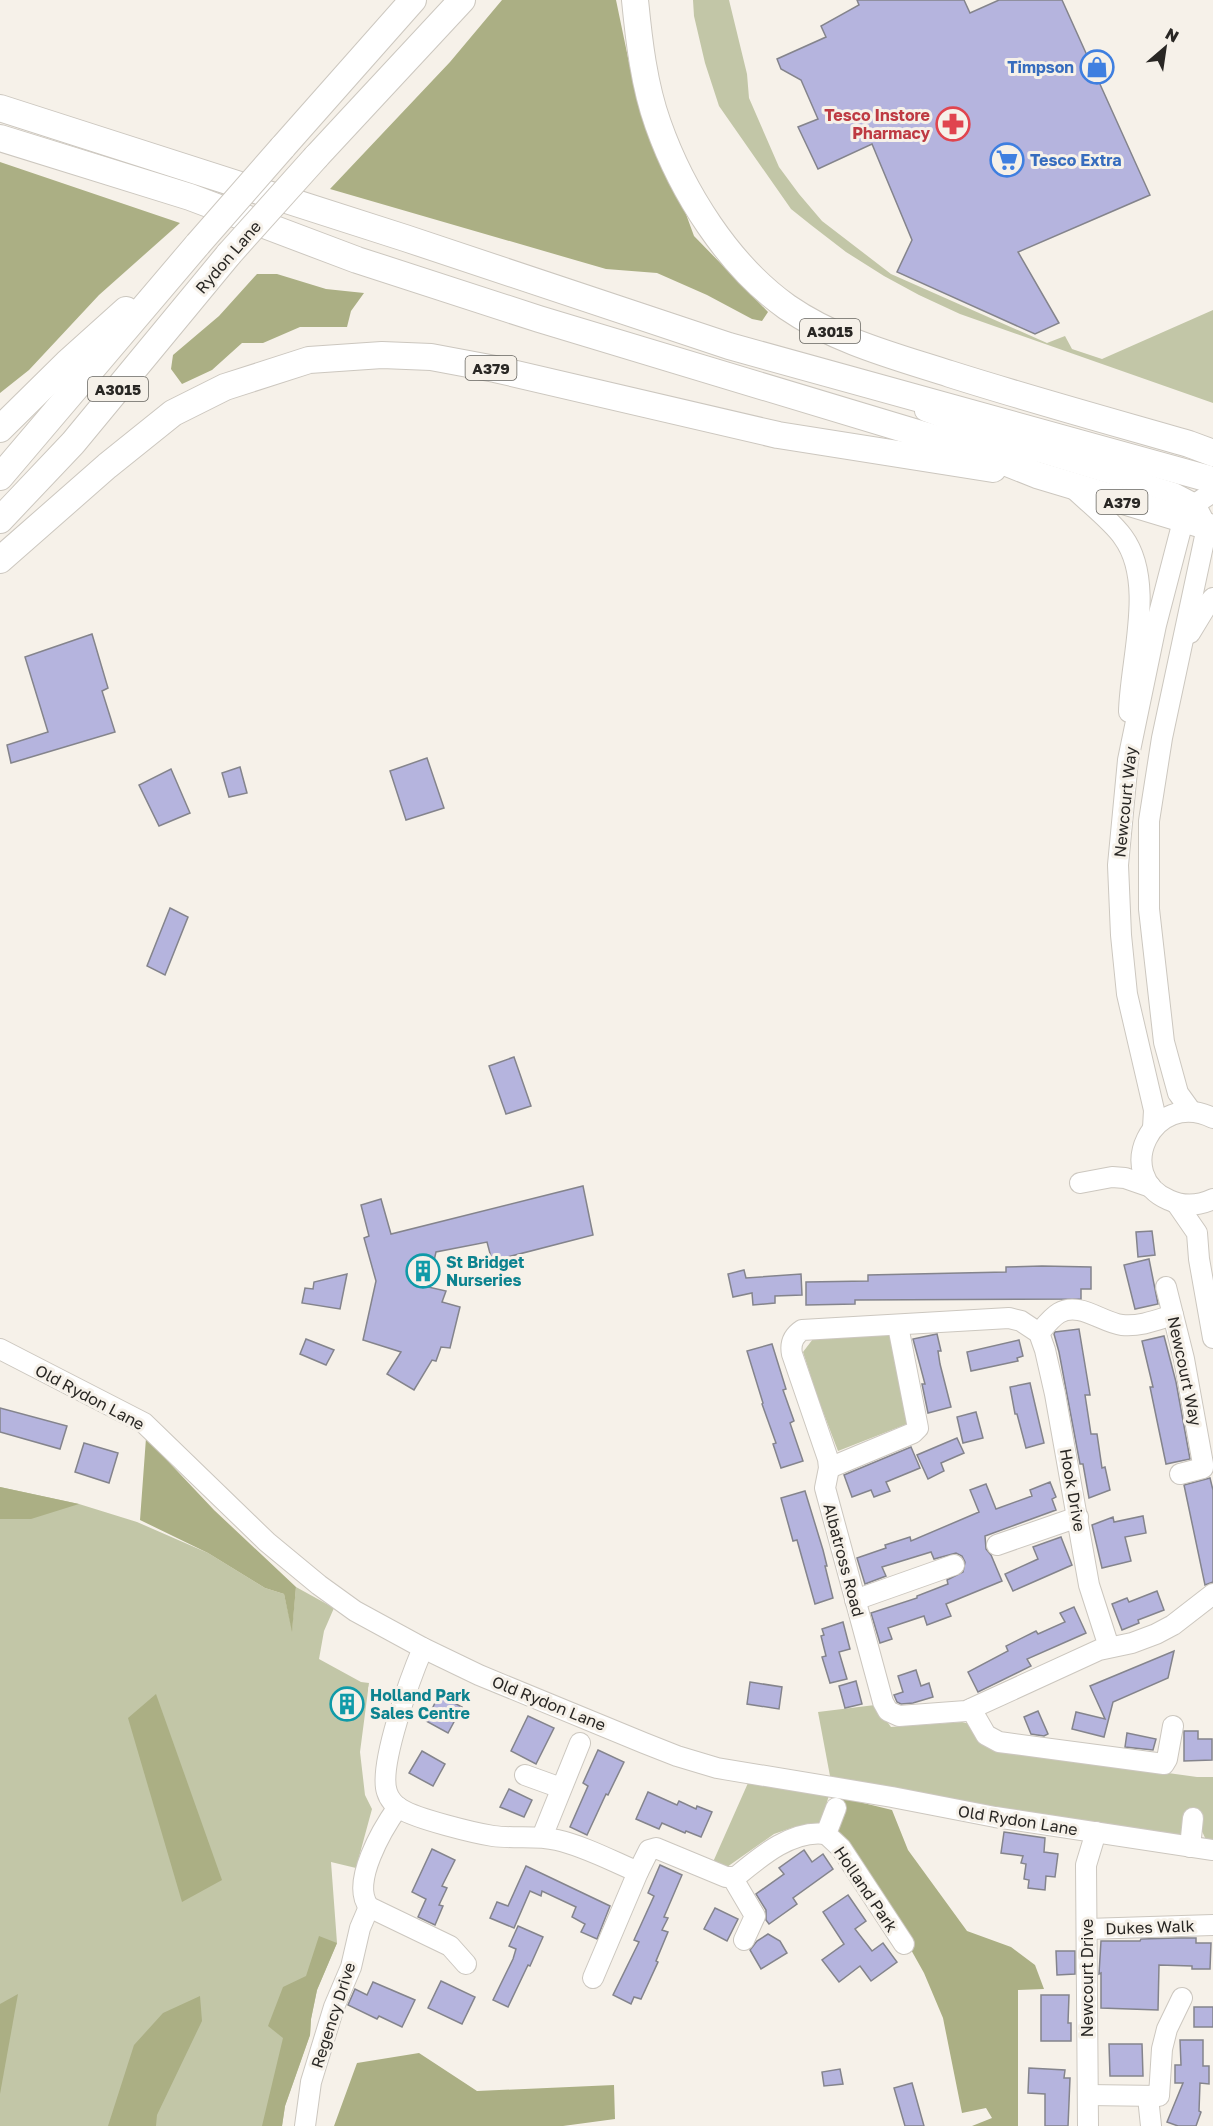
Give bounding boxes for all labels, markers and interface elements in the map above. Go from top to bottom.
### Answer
north arrow [1135,18,1195,78]
text: N [1162,23,1182,47]
shop icon: Timpson [1079,49,1115,85]
place label: Timpson [1007,57,1074,77]
place label: Tesco Instore Pharmacy [824,105,930,143]
pharmacy icon: Tesco Instore Pharmacy [935,106,971,142]
supermarket icon: Tesco Extra [989,142,1025,178]
place label: Tesco Extra [1030,150,1122,170]
street label: Rydon Lane [191,216,265,298]
road number: A3015 [800,319,860,343]
road number: A379 [466,356,516,380]
road number: A3015 [88,377,148,401]
road number: A379 [1096,490,1148,514]
street label: Newcourt Way [1109,746,1141,858]
place label: St Bridget Nurseries [446,1252,524,1290]
building icon: St Bridget Nurseries [405,1253,441,1289]
street label: Newcourt Way [1164,1314,1206,1428]
street label: Old Rydon Lane [32,1360,148,1434]
street label: Hook Drive [1056,1447,1090,1533]
street label: Albatross Road [819,1501,869,1619]
street label: Old Rydon Lane [489,1671,609,1735]
place label: Holland Park Sales Centre [370,1685,471,1723]
building icon: Holland Park Sales Centre [329,1686,365,1722]
street label: Old Rydon Lane [957,1801,1079,1839]
street label: Holland Park [830,1842,902,1936]
street label: Dukes Walk [1105,1915,1195,1939]
street label: Newcourt Drive [1077,1919,1097,2037]
street label: Regency Drive [306,1960,360,2070]

